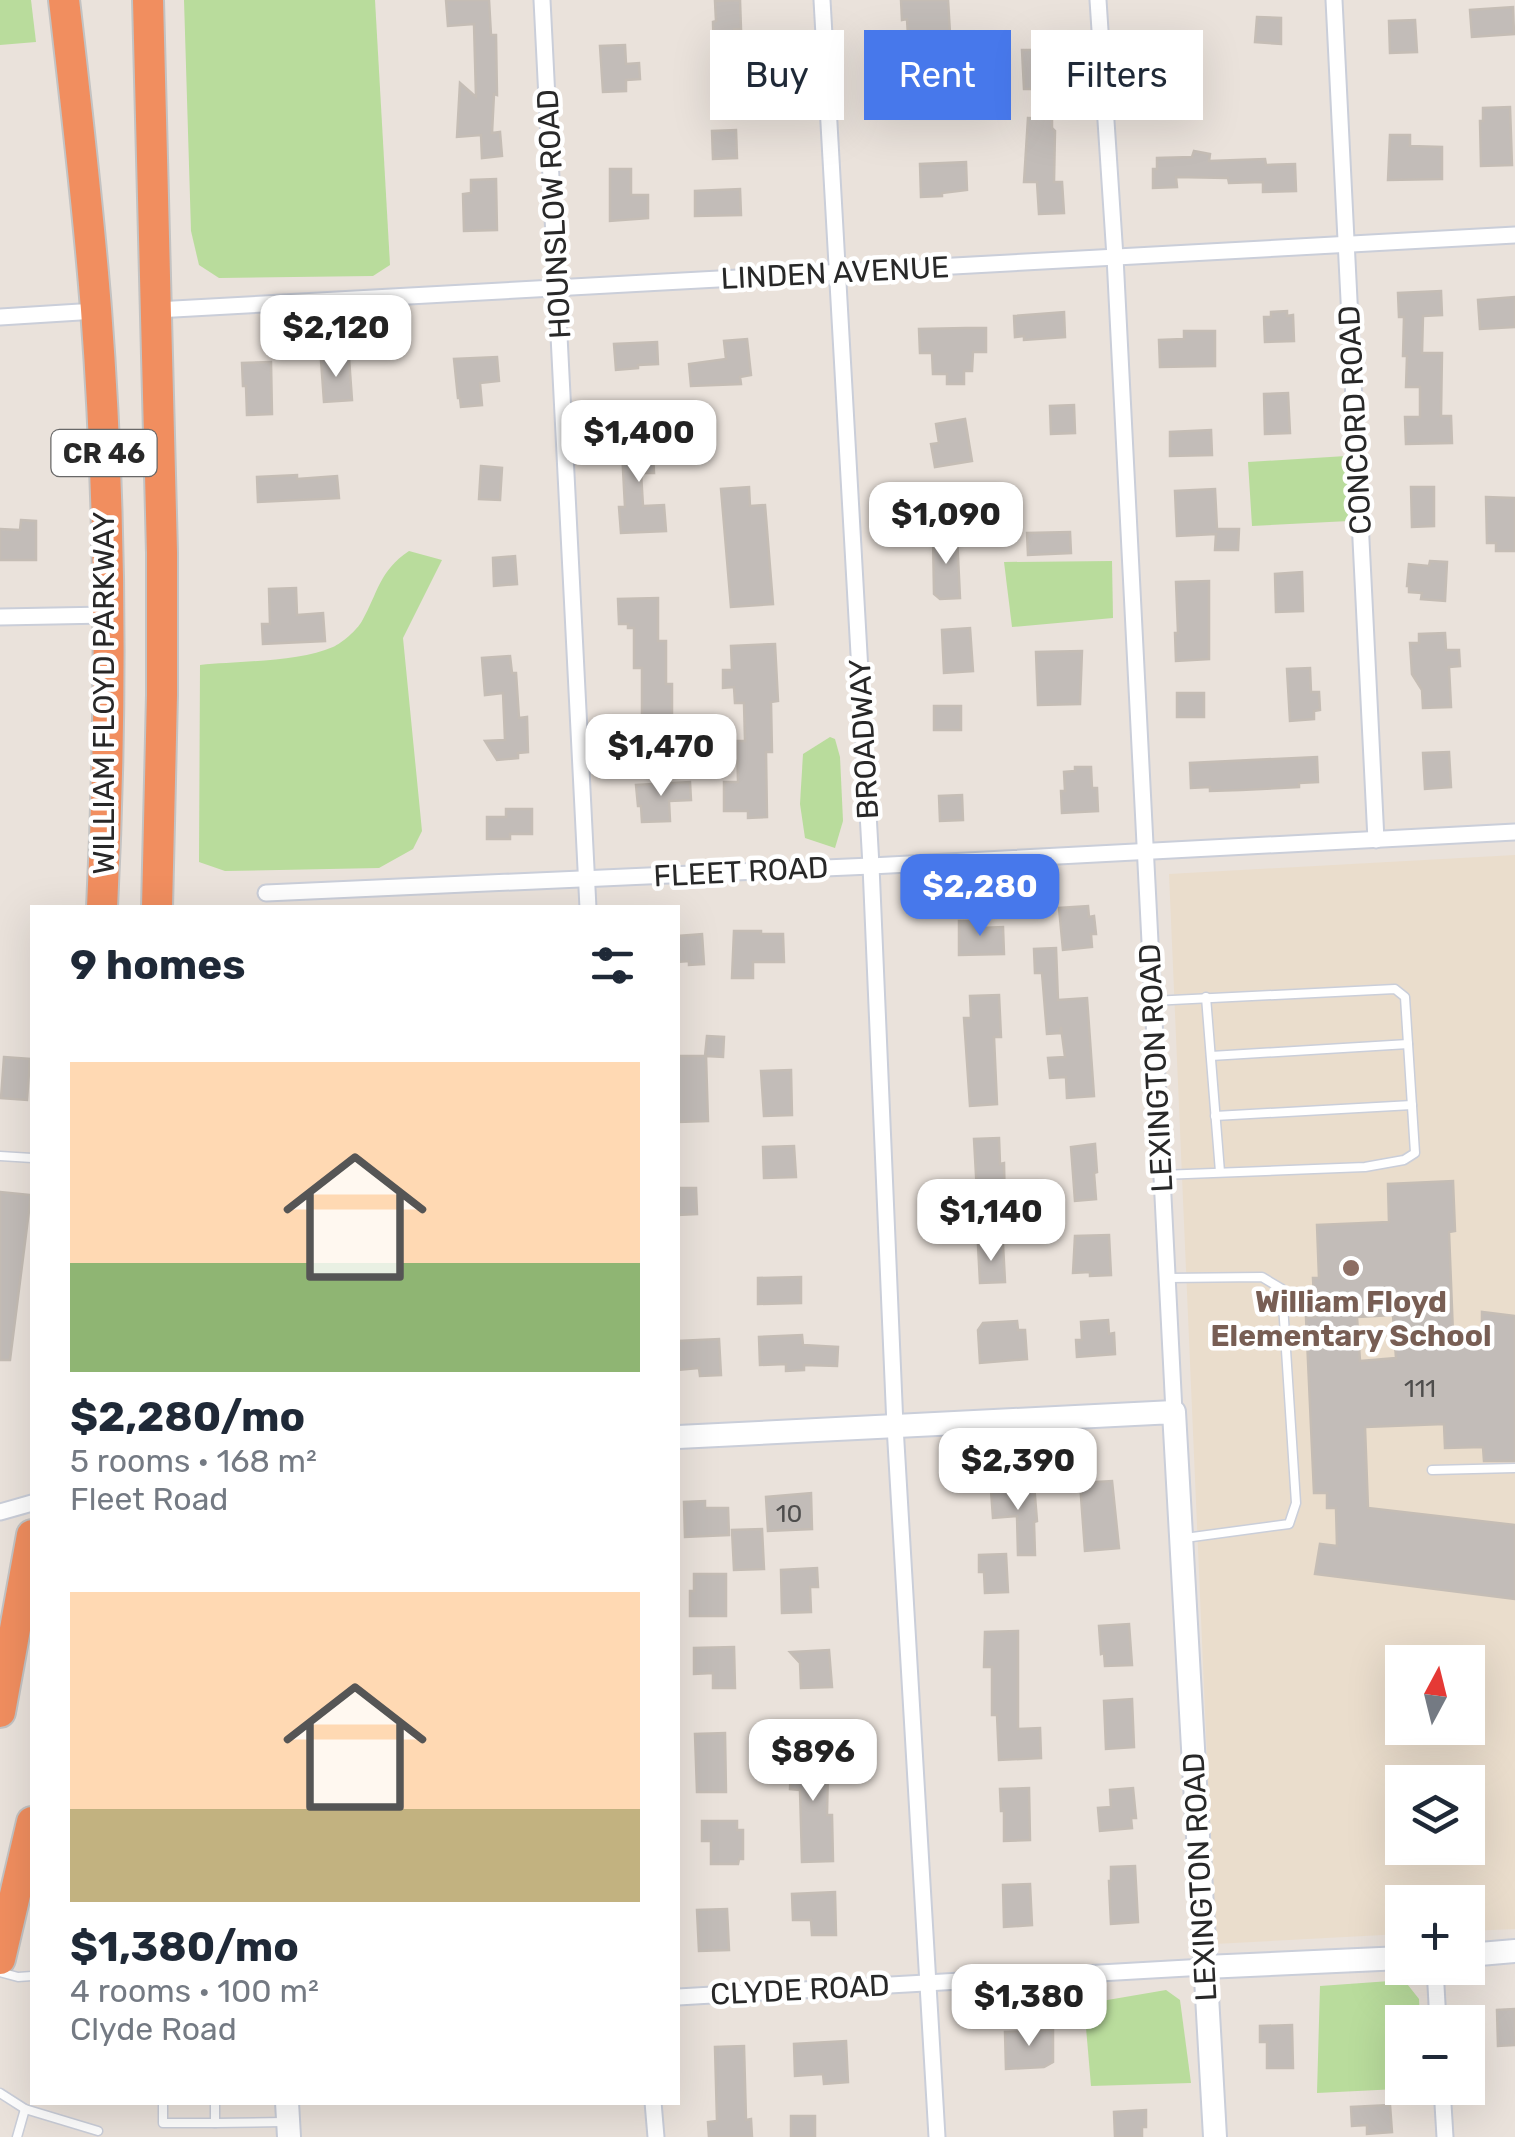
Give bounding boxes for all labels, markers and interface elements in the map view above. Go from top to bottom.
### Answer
chip: Buy [710,30,844,120]
chip: Rent [864,30,1011,120]
chip: Filters [1031,30,1203,120]
street label: HOUNSLOW ROAD [529,88,579,340]
street label: LINDEN AVENUE [720,249,950,297]
pin: $2,120 [255,295,417,380]
street label: CONCORD ROAD [1331,305,1379,535]
text: $2,120 [282,308,390,346]
pin: $1,400 [558,400,720,485]
text: $1,400 [583,413,695,451]
road number: CR 46 [52,430,156,476]
pin: $1,090 [865,482,1027,567]
text: $1,090 [891,495,1001,533]
street label: WILLIAM FLOYD PARKWAY [86,512,122,874]
street label: BROADWAY [842,658,886,820]
pin: $1,470 [580,714,742,799]
text: $1,470 [607,727,715,765]
street label: FLEET ROAD [653,849,829,895]
pin: $2,280 [899,854,1061,939]
text: $2,280 [922,867,1038,905]
icon: filters [585,938,640,993]
text: 9 homes [70,940,245,990]
street label: LEXINGTON ROAD [1132,943,1180,1193]
icon: home [265,1127,445,1307]
pin: $1,140 [910,1179,1072,1264]
text: $1,140 [939,1192,1043,1230]
marker: William Floyd Elementary School [1340,1257,1362,1279]
place label: William Floyd Elementary School [1210,1284,1492,1354]
house number: 111 [1404,1374,1436,1403]
text: $2,280/mo [70,1392,305,1442]
pin: $2,390 [937,1428,1099,1513]
text: $2,390 [961,1441,1075,1479]
text: 5 rooms · 168 m² [70,1442,317,1480]
text: Fleet Road [70,1480,228,1518]
house number: 10 [776,1499,802,1528]
north arrow [1385,1645,1485,1745]
map controls [1385,1645,1485,2105]
icon: home [265,1657,445,1837]
pin: $896 [754,1719,872,1804]
text: $896 [771,1732,855,1770]
street label: LEXINGTON ROAD [1176,1752,1224,2002]
button: layers [1385,1765,1485,1865]
button: + [1385,1885,1485,1985]
text: $1,380/mo [70,1922,299,1972]
pin: $1,380 [948,1964,1110,2049]
street label: CLYDE ROAD [709,1967,891,2013]
text: 4 rooms · 100 m² [70,1972,319,2010]
text: $1,380 [974,1977,1084,2015]
button: − [1385,2005,1485,2105]
text: Clyde Road [70,2010,237,2048]

